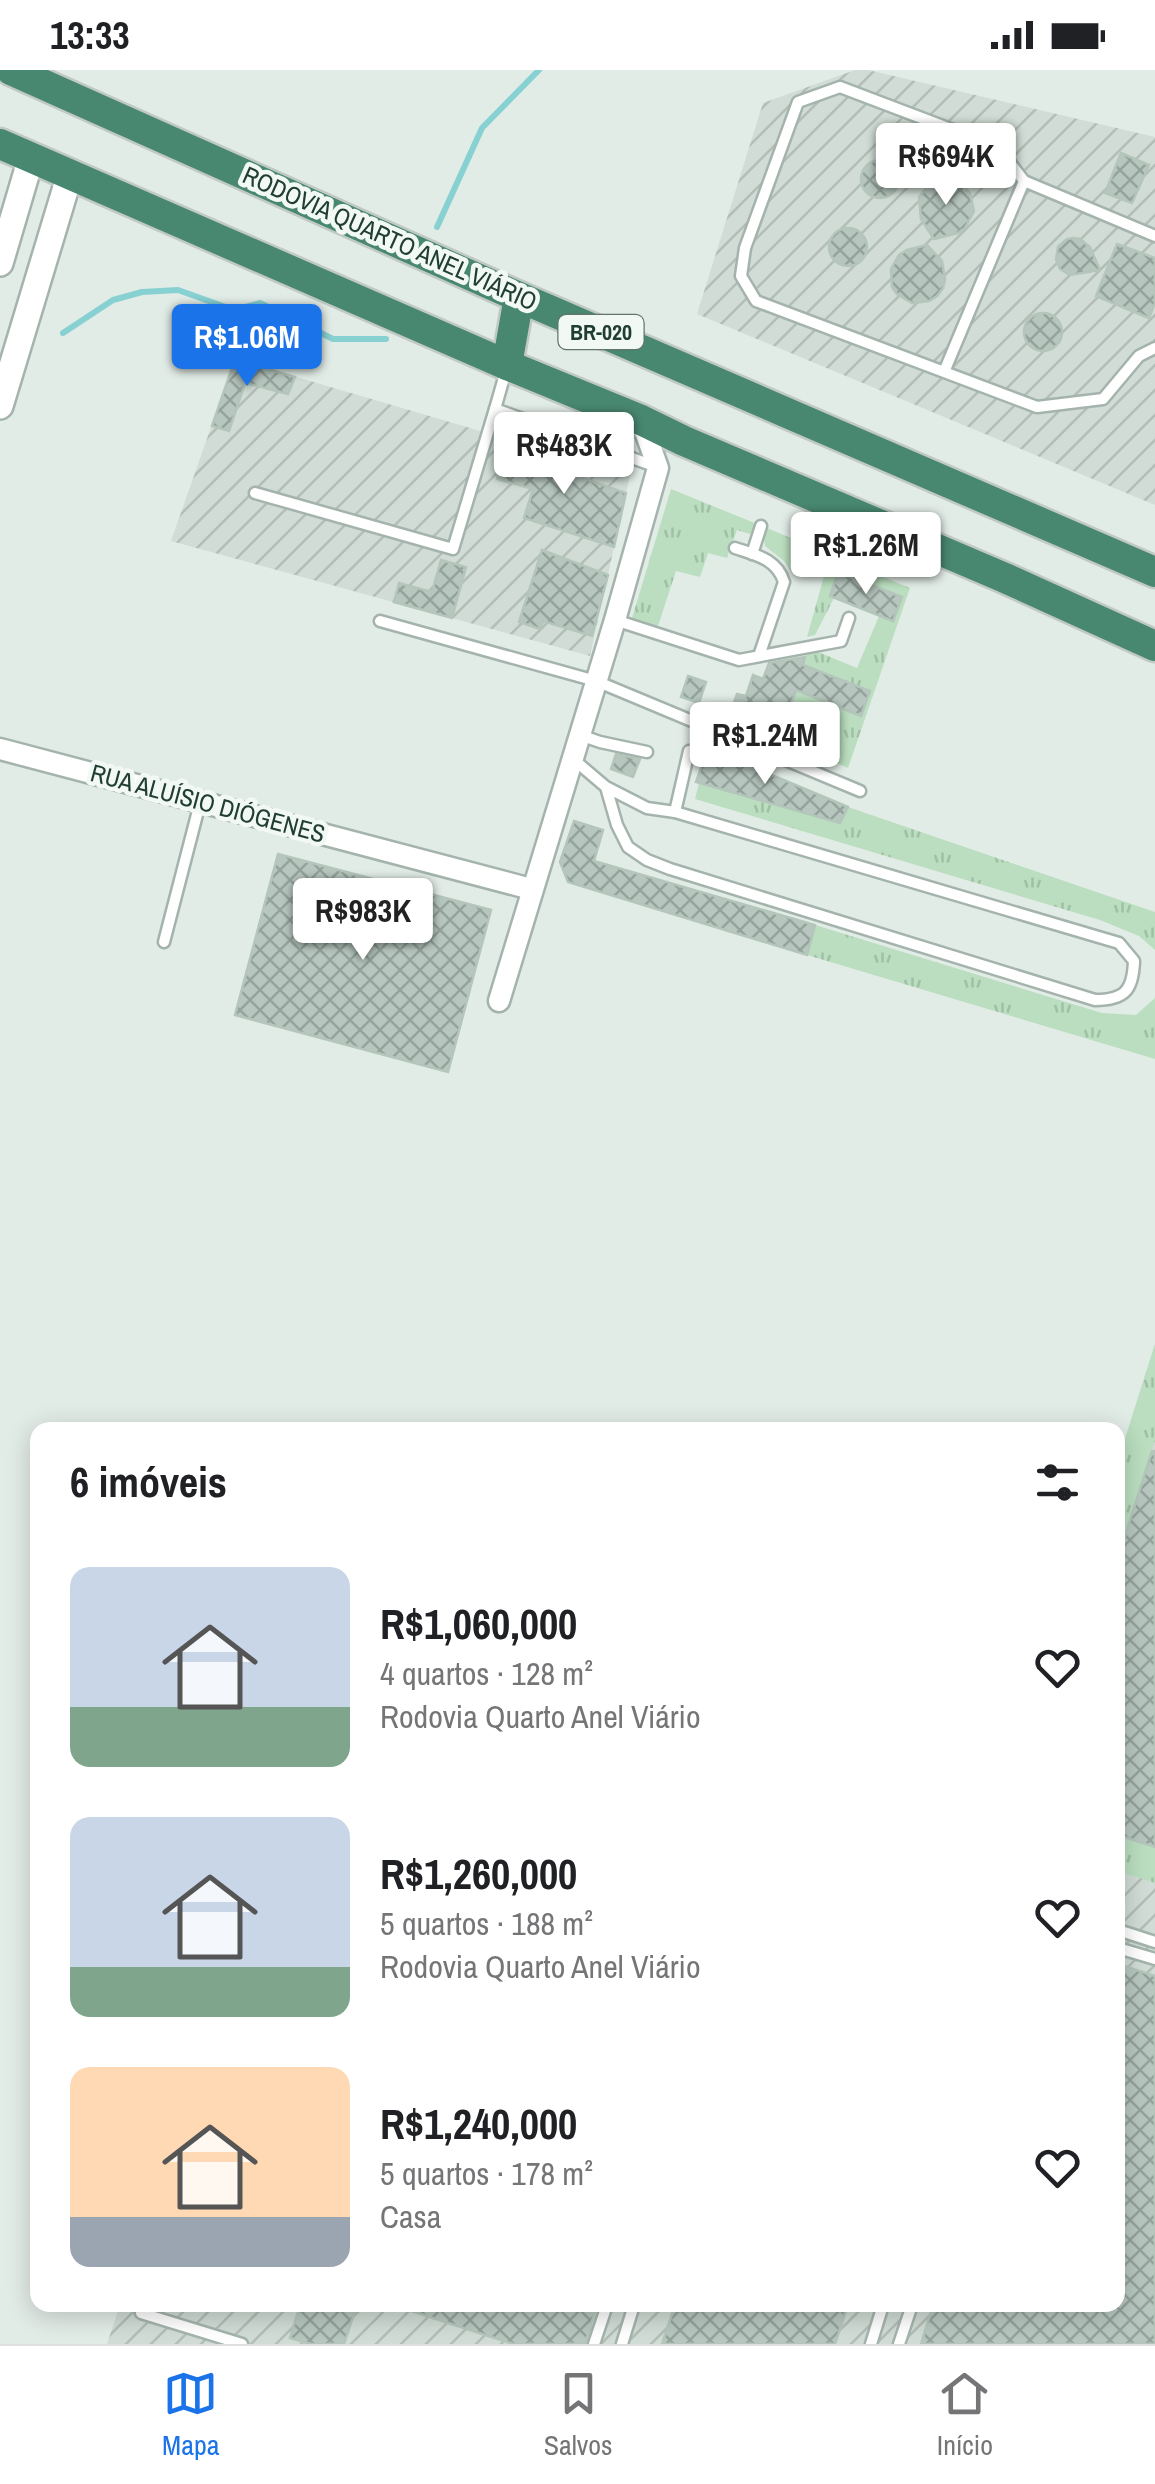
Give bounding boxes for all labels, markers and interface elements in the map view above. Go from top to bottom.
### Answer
text: 13:33 [50,10,130,61]
pin: R$694K [865,123,1027,208]
text: R$694K [898,134,994,177]
street label: RODOVIA QUARTO ANEL VIÁRIO [238,158,542,318]
pin: R$1.06M [155,304,339,389]
text: R$1.06M [194,315,300,358]
road number: BR-020 [558,315,644,349]
pin: R$483K [483,412,645,497]
text: R$483K [516,423,612,466]
pin: R$1.26M [774,512,958,597]
text: R$1.26M [813,523,919,566]
pin: R$1.24M [673,702,857,787]
text: R$1.24M [712,713,818,756]
street label: RUA ALUÍSIO DIÓGENES [87,755,329,851]
pin: R$983K [282,878,444,963]
text: R$983K [315,889,411,932]
text: 6 imóveis [70,1454,227,1510]
icon: filters [1030,1455,1085,1510]
text: R$1,060,000 [380,1596,577,1652]
icon: home [150,1607,270,1727]
icon: heart [1030,1640,1085,1695]
text: 4 quartos · 128 m² [380,1652,593,1695]
text: Rodovia Quarto Anel Viário [380,1695,700,1738]
text: R$1,260,000 [380,1846,577,1902]
icon: home [150,1857,270,1977]
icon: heart [1030,1890,1085,1945]
text: 5 quartos · 188 m² [380,1902,593,1945]
text: Rodovia Quarto Anel Viário [380,1945,700,1988]
text: R$1,240,000 [380,2096,577,2152]
icon: home [150,2107,270,2227]
icon: heart [1030,2140,1085,2195]
text: 5 quartos · 178 m² [380,2152,593,2195]
text: Casa [380,2195,441,2238]
tab: Mapa [162,2366,220,2464]
tab: Salvos [544,2366,613,2464]
tab: Início [937,2366,993,2464]

